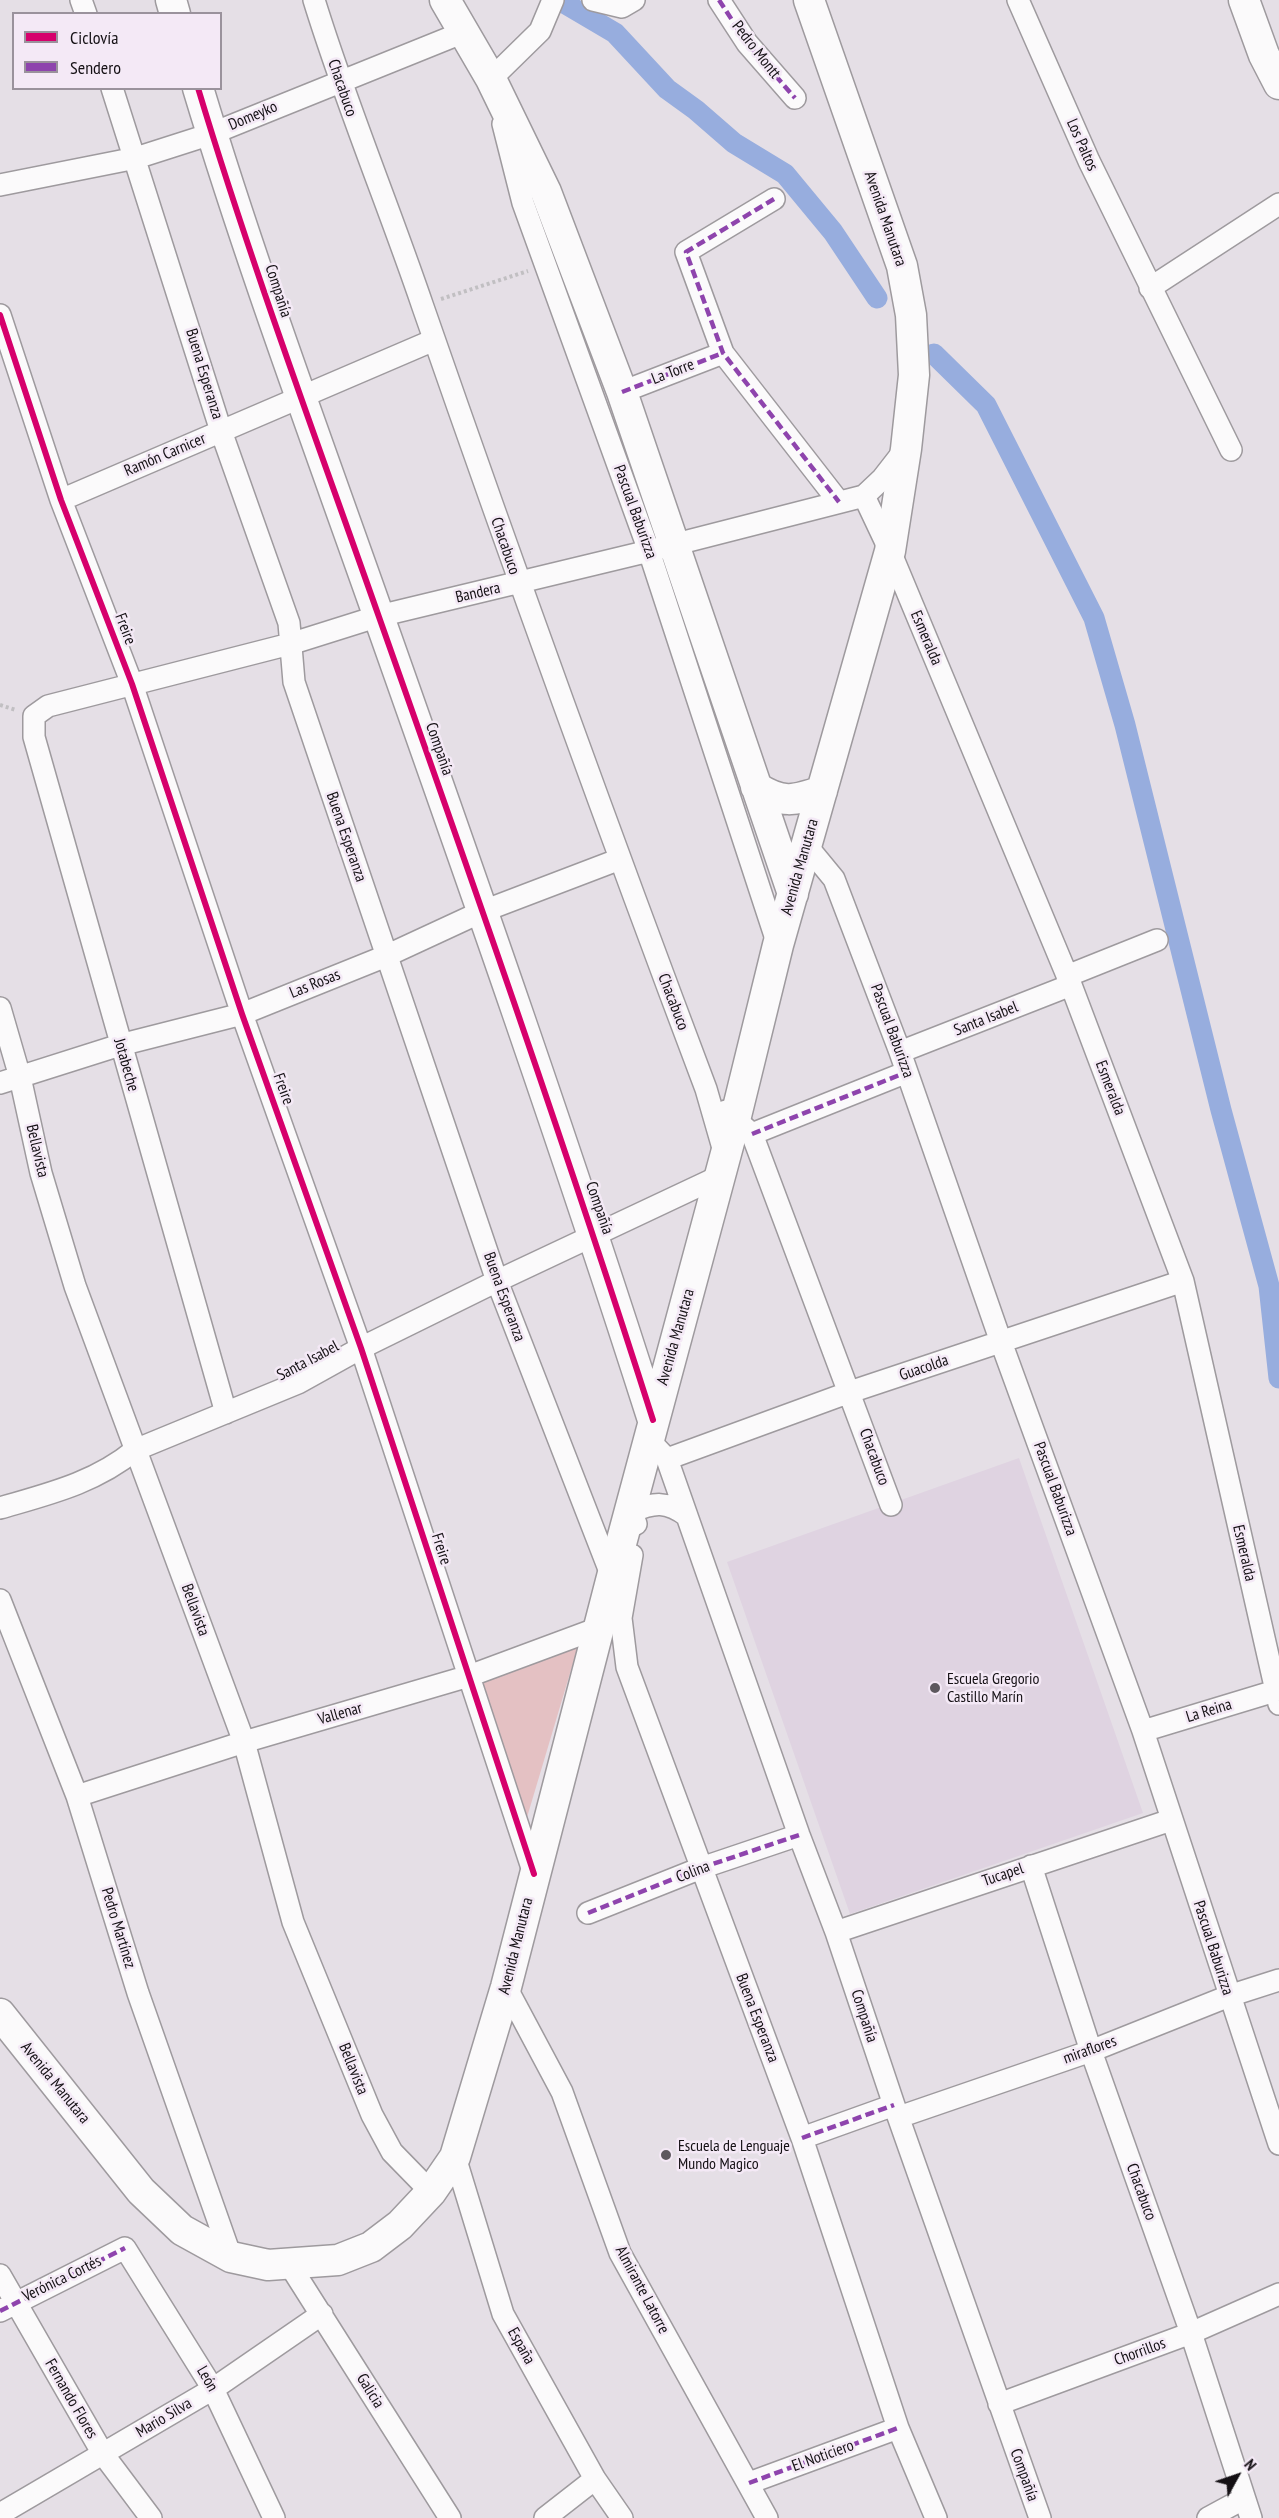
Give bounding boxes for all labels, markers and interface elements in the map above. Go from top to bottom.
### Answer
legend [12,12,222,90]
street label: Pedro Montt [728,17,784,83]
text: Ciclovía [70,26,118,49]
text: Sendero [70,56,121,79]
street label: Chacabuco [323,57,361,119]
street label: Domeyko [226,97,280,135]
street label: Los Paltos [1062,116,1102,174]
street label: Avenida Manutara [860,169,910,269]
street label: Compañía [260,262,296,320]
street label: Buena Esperanza [181,326,227,422]
street label: La Torre [649,355,697,389]
street label: Ramón Carnicer [121,429,209,481]
street label: Pascual Baburizza [609,463,661,561]
street label: Chacabuco [486,515,524,577]
street label: Bandera [454,579,502,607]
street label: Esmeralda [906,608,946,668]
street label: Freire [110,611,140,647]
street label: Compañía [421,720,457,778]
street label: Buena Esperanza [322,790,370,884]
street label: Avenida Manutara [777,817,823,917]
street label: Las Rosas [287,965,343,1003]
street label: Chacabuco [653,971,693,1033]
street label: Pascual Baburizza [866,982,918,1080]
street label: Santa Isabel [951,997,1021,1041]
street label: Jotabeche [109,1036,143,1094]
street label: Esmeralda [1091,1058,1129,1118]
street label: Freire [268,1071,298,1107]
street label: Bellavista [22,1123,52,1179]
street label: Compañía [581,1179,617,1237]
street label: Buena Esperanza [479,1250,529,1344]
street label: Avenida Manutara [653,1287,699,1387]
street label: Santa Isabel [274,1337,342,1385]
street label: Guacolda [897,1351,951,1385]
street label: Chacabuco [855,1426,893,1488]
street label: Pascual Baburizza [1029,1440,1081,1538]
street label: Esmeralda [1228,1523,1260,1583]
street label: Freire [427,1531,455,1567]
street label: Bellavista [177,1581,213,1639]
place label: Escuela Gregorio Castillo Marín [947,1669,1039,1707]
marker: Escuela Gregorio Castillo Marín [928,1681,942,1695]
street label: La Reina [1184,1695,1234,1727]
street label: Vallenar [316,1699,364,1729]
street label: Colina [673,1857,713,1887]
street label: Tucapel [980,1859,1026,1891]
street label: Pedro Martínez [97,1885,139,1971]
street label: Avenida Manutara [495,1896,537,1996]
street label: Pascual Baburizza [1189,1898,1237,1998]
street label: Buena Esperanza [731,1971,783,2065]
street label: Compañía [846,1987,882,2045]
street label: miraflores [1061,2031,1119,2069]
street label: Avenida Manutara [16,2038,94,2128]
street label: Bellavista [334,2040,372,2098]
place label: Escuela de Lenguaje Mundo Magico [678,2136,790,2174]
marker: Escuela de Lenguaje Mundo Magico [659,2148,673,2162]
street label: Chacabuco [1122,2161,1160,2223]
street label: Almirante Latorre [611,2243,673,2337]
street label: Verónica Cortés [19,2252,105,2306]
street label: España [503,2324,539,2368]
street label: Chorrillos [1112,2334,1168,2370]
street label: Fernando Flores [40,2356,102,2442]
street label: León [192,2363,222,2395]
street label: Galicia [352,2370,388,2412]
street label: Mario Silva [133,2394,195,2442]
street label: El Noticiero [789,2436,857,2476]
street label: Compañía [1006,2446,1042,2504]
north arrow [1207,2446,1267,2506]
text: N [1240,2455,1261,2474]

